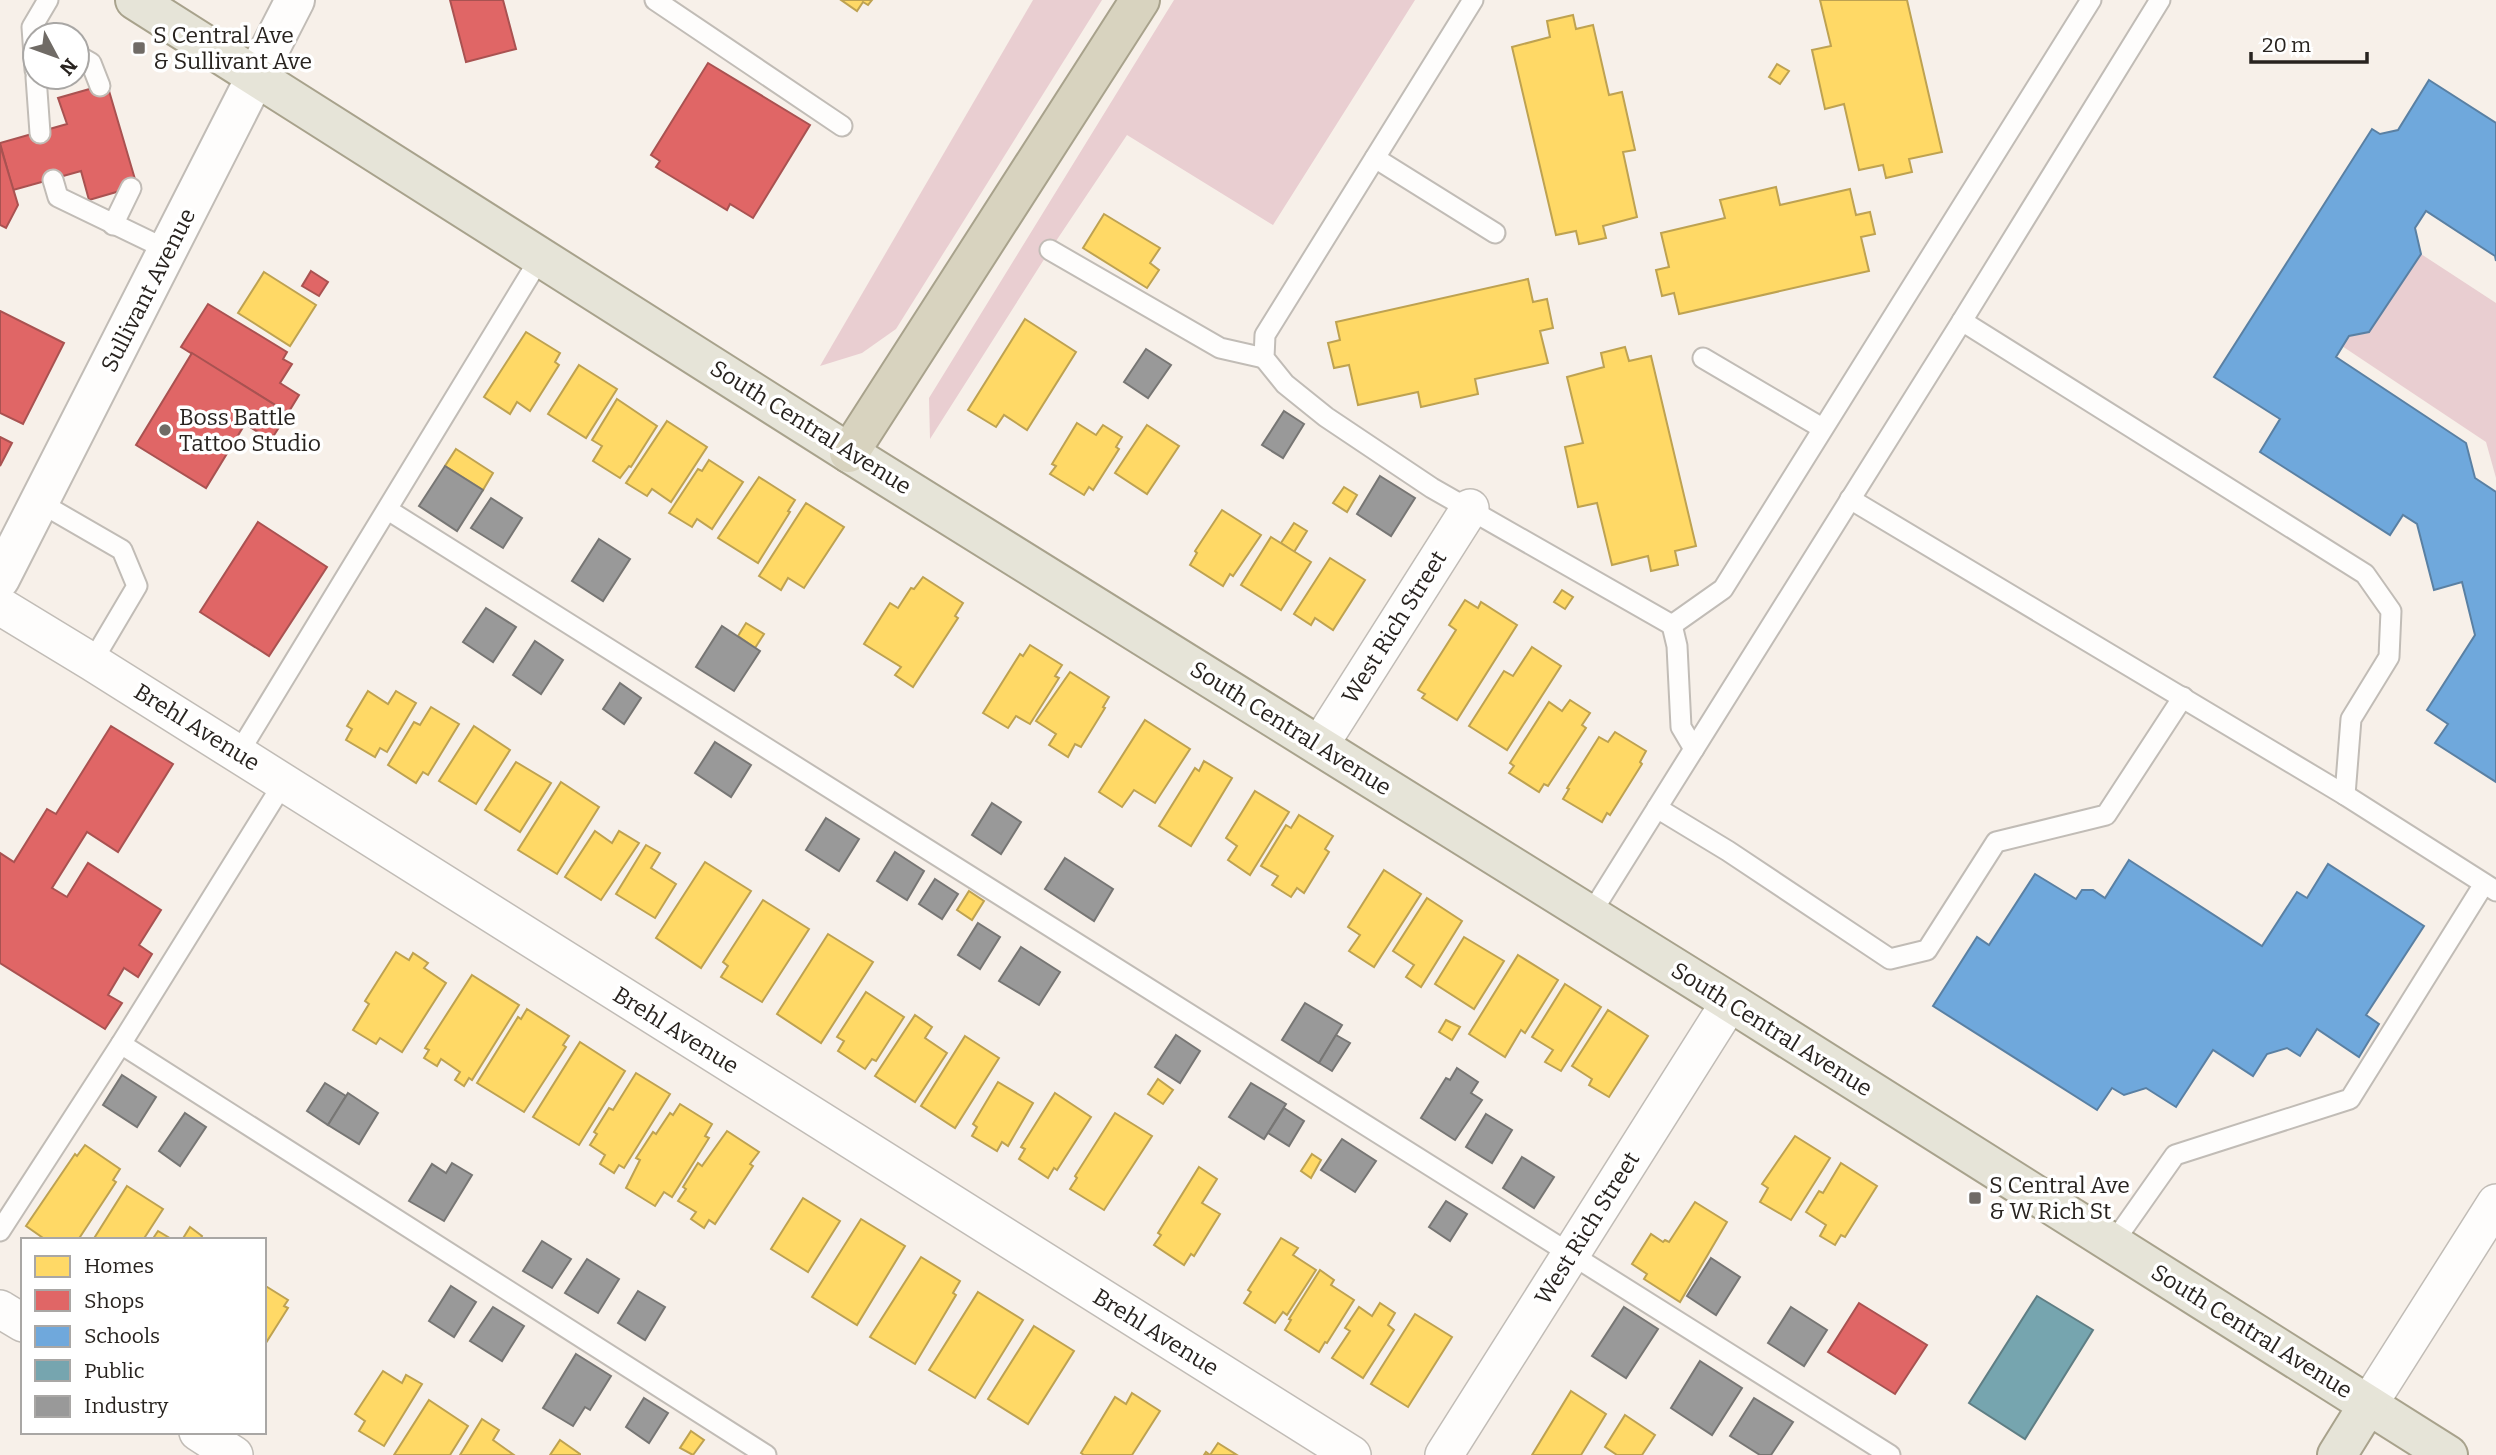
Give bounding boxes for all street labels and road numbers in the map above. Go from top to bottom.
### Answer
street label: Sullivant Avenue [95,203,201,377]
street label: South Central Avenue [705,354,917,500]
street label: West Rich Street [1336,545,1452,709]
street label: South Central Avenue [1185,655,1397,801]
street label: Brehl Avenue [129,677,265,777]
street label: South Central Avenue [1666,956,1878,1102]
street label: Brehl Avenue [608,980,744,1080]
street label: West Rich Street [1529,1146,1645,1310]
street label: South Central Avenue [2146,1258,2358,1404]
street label: Brehl Avenue [1088,1282,1224,1382]

